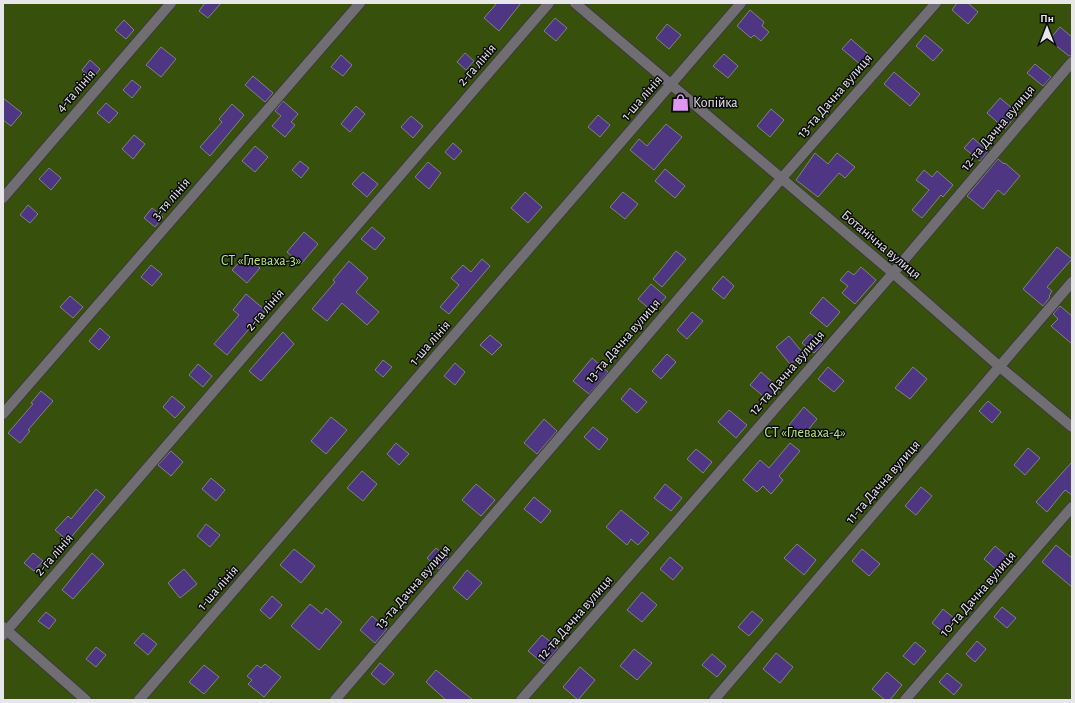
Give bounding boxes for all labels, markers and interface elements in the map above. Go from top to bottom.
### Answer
north arrow [1027,8,1067,48]
text: Пн [1040,13,1054,24]
street label: 2-га лінія [455,41,499,89]
street label: 13-та Дачна вулиця [795,51,875,141]
street label: 4-та лінія [54,67,98,115]
street label: 1-ша лінія [619,73,665,123]
street label: 12-та Дачна вулиця [958,82,1038,174]
shop icon: Копійка [670,93,690,113]
place label: Копійка [693,96,738,110]
street label: 3-тя лінія [149,175,193,223]
street label: Ботанічна вулиця [839,208,923,282]
park label: СТ «Глеваха-3» [221,254,301,268]
street label: 2-га лінія [243,286,287,334]
street label: 13-та Дачна вулиця [583,296,663,386]
street label: 1-ша лінія [407,318,453,368]
street label: 12-та Дачна вулиця [747,328,827,418]
park label: СТ «Глеваха-4» [764,426,846,440]
street label: 11-та Дачна вулиця [843,438,923,526]
street label: 2-га лінія [32,531,76,579]
street label: 13-та Дачна вулиця [373,542,453,632]
street label: 10-та Дачна вулиця [937,549,1019,639]
street label: 1-ша лінія [195,563,241,613]
street label: 12-та Дачна вулиця [535,573,615,663]

